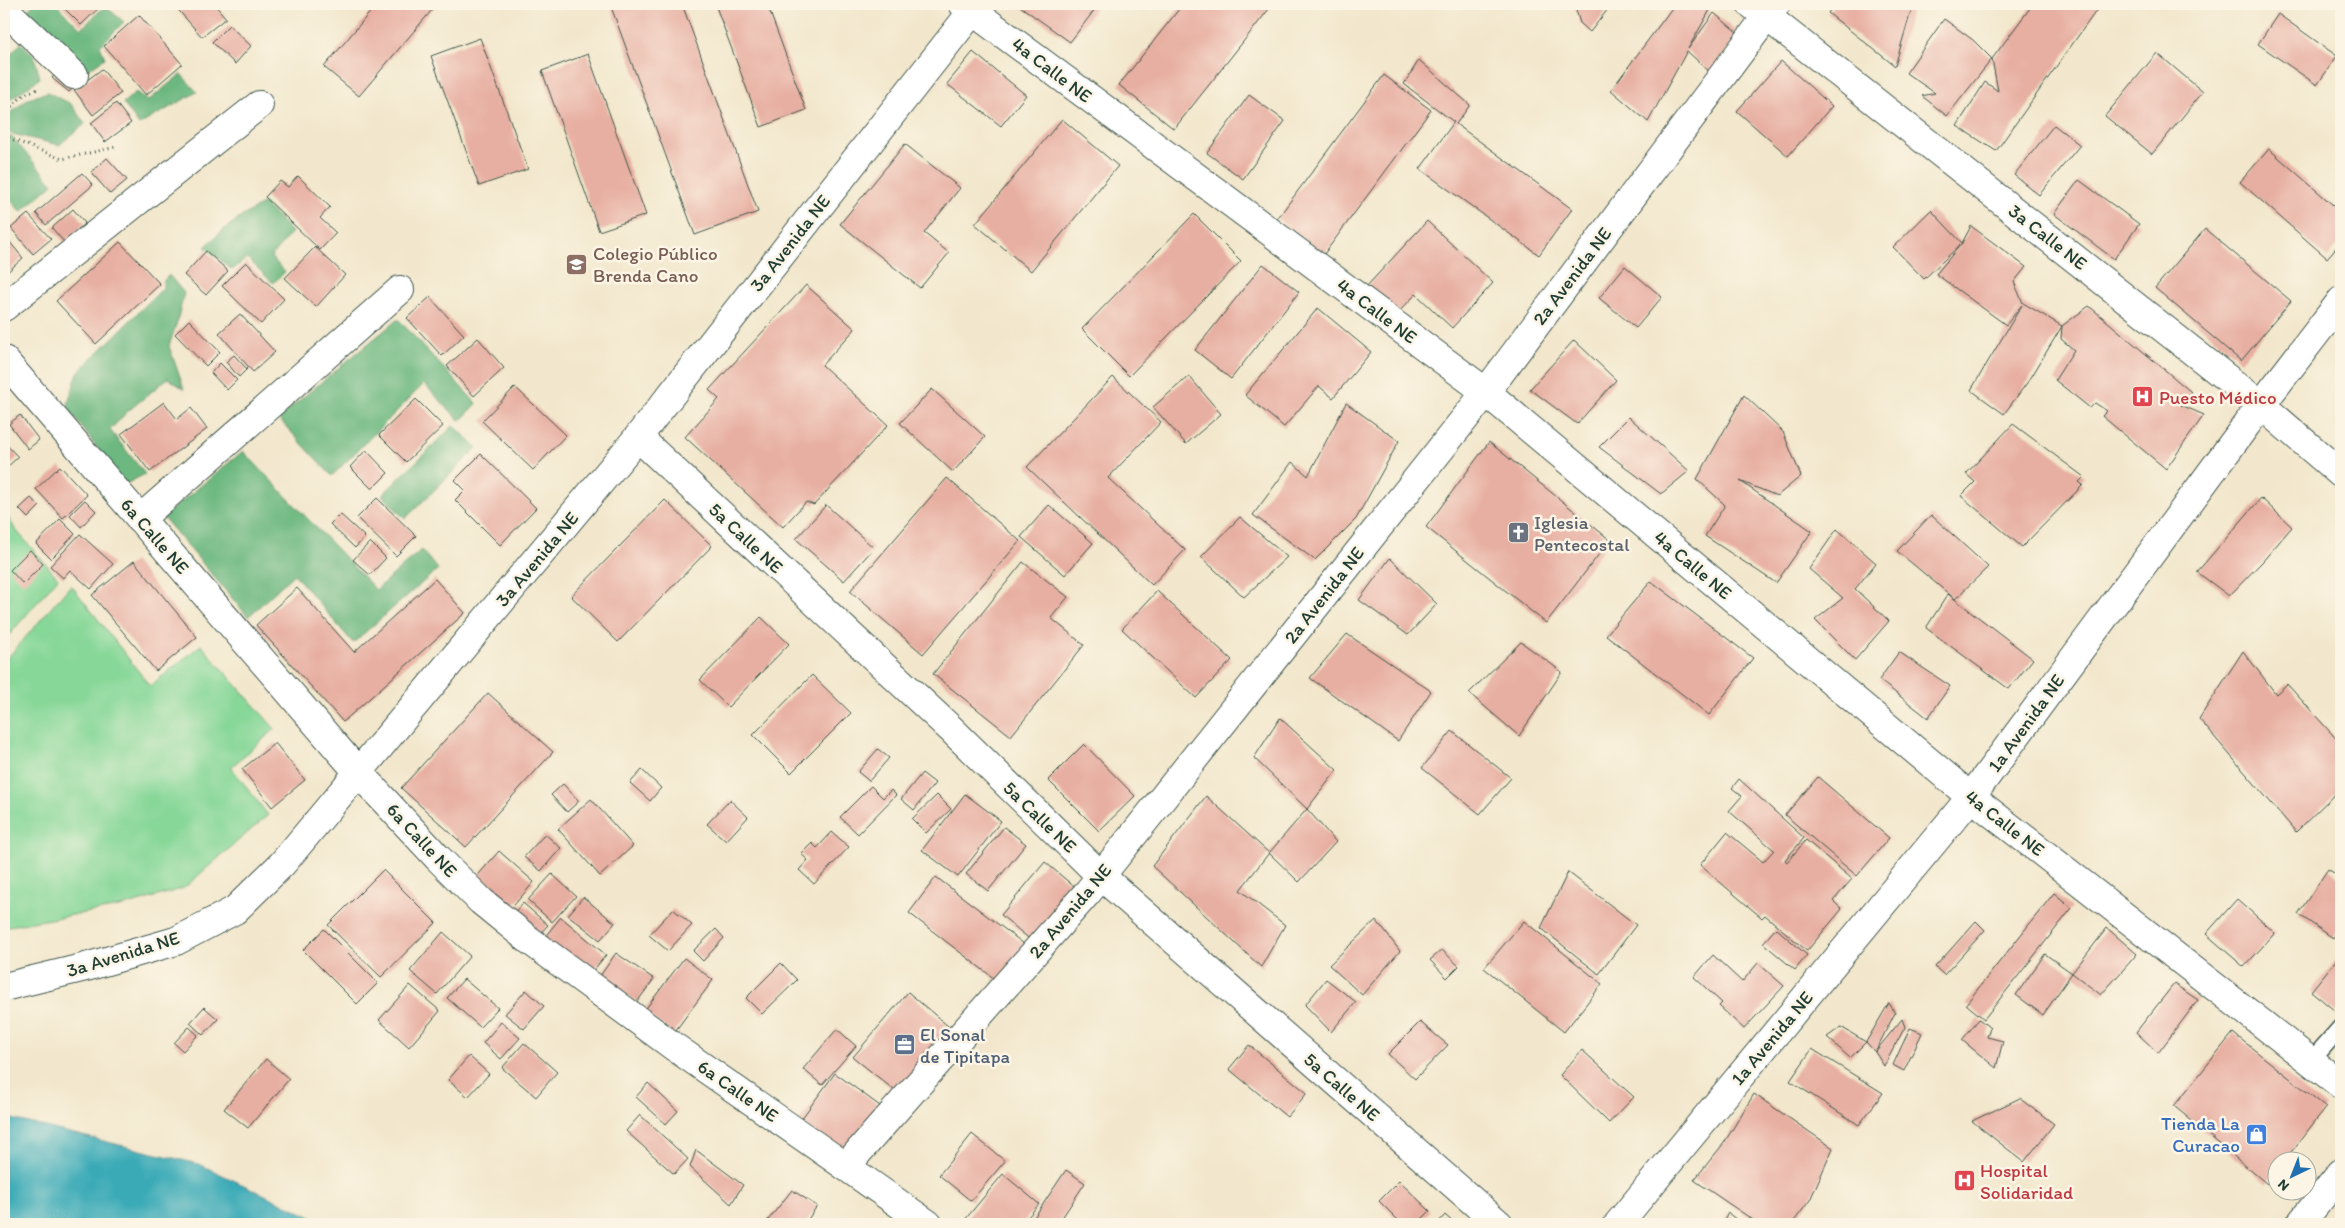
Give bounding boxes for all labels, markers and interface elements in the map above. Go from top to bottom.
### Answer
street label: 4a Calle NE [1007,32,1097,108]
street label: 3a Avenida NE [745,190,835,296]
street label: 3a Calle NE [2004,199,2092,275]
street label: 2a Avenida NE [1528,222,1616,330]
place label: Colegio Público Brenda Cano [593,242,718,287]
school or university icon: Colegio Público Brenda Cano [565,252,589,276]
street label: 4a Calle NE [1332,273,1422,349]
hospital icon: Puesto Médico [2131,385,2155,409]
place label: Puesto Médico [2159,386,2277,409]
street label: 6a Calle NE [116,493,194,579]
street label: 5a Calle NE [704,498,788,578]
street label: 3a Avenida NE [491,507,583,611]
place label: Iglesia Pentecostal [1534,511,1630,556]
church icon: Iglesia Pentecostal [1506,521,1530,545]
street label: 4a Calle NE [1649,526,1737,604]
street label: 2a Avenida NE [1279,542,1369,648]
street label: 1a Avenida NE [1983,670,2069,776]
street label: 5a Calle NE [998,776,1082,858]
street label: 4a Calle NE [1961,785,2049,861]
street label: 6a Calle NE [382,798,462,882]
street label: 2a Avenida NE [1024,859,1116,963]
street label: 3a Avenida NE [64,926,182,982]
street label: 1a Avenida NE [1726,986,1818,1090]
place label: El Sonal de Tipitapa [920,1023,1010,1068]
office icon: El Sonal de Tipitapa [892,1033,916,1057]
street label: 5a Calle NE [1299,1048,1385,1126]
street label: 6a Calle NE [693,1055,783,1127]
place label: Tienda La Curacao [2161,1112,2240,1157]
shop icon: Tienda La Curacao [2244,1122,2268,1146]
north arrow [2268,1150,2318,1200]
place label: Hospital Solidaridad [1980,1159,2073,1204]
hospital icon: Hospital Solidaridad [1952,1169,1976,1193]
text: N [2274,1176,2293,1195]

